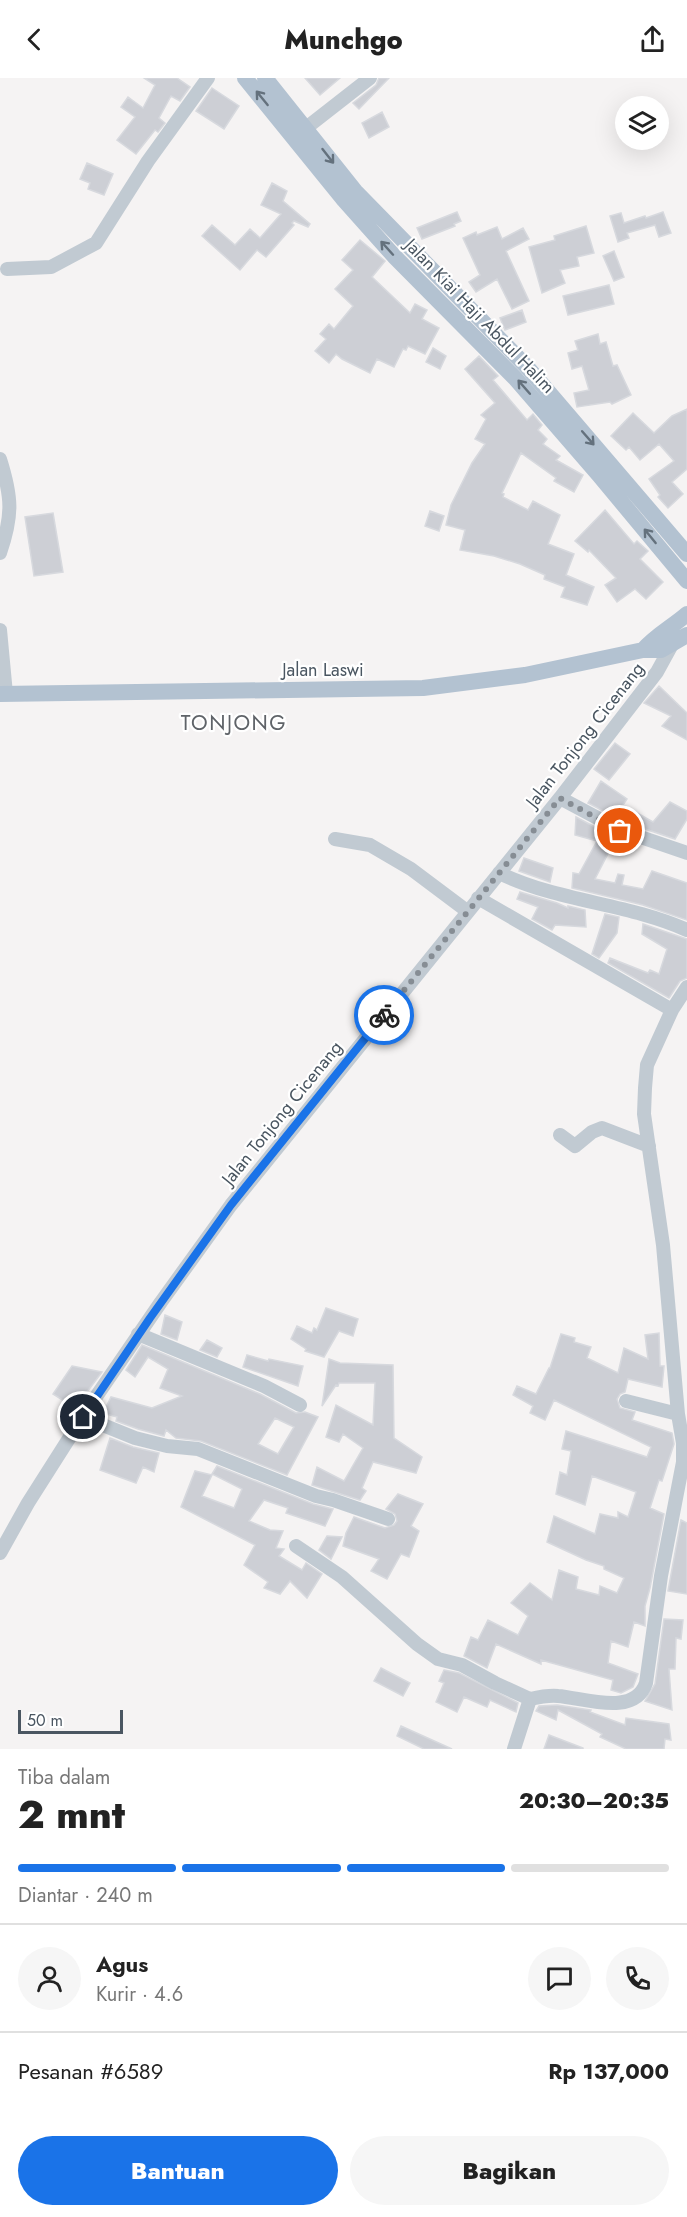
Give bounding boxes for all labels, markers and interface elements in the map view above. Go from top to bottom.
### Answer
text: Munchgo [284,20,403,59]
icon: back [18,23,51,56]
icon: share [636,23,669,56]
one-way arrow [255,91,269,106]
map controls [615,96,669,150]
button: layers [615,96,669,150]
one-way arrow [321,148,334,164]
street label: Jalan Kiai Haji Abdul Halim [398,231,561,399]
one-way arrow [380,241,394,256]
one-way arrow [517,379,530,395]
one-way arrow [581,430,595,445]
one-way arrow [643,528,656,544]
street label: Jalan Laswi [280,657,364,683]
street label: Jalan Tonjong Cicenang [519,657,650,815]
district label: TONJONG [181,708,287,738]
pin [594,805,645,856]
icon: bag [603,814,636,847]
courier [354,985,414,1045]
icon: bike [368,999,401,1032]
street label: Jalan Tonjong Cicenang [214,1035,348,1192]
pin [57,1391,108,1442]
icon: home [66,1400,99,1433]
scale bar [18,1707,123,1734]
text: 50 m [27,1709,63,1732]
text: Tiba dalam [18,1763,110,1792]
text: 20:30–20:35 [519,1784,669,1816]
text: 2 mnt [18,1786,125,1843]
text: Diantar · 240 m [18,1881,153,1910]
button: person [18,1947,81,2010]
button: chat [528,1947,591,2010]
button: phone [606,1947,669,2010]
text: Agus [96,1948,148,1980]
text: Kurir · 4.6 [96,1980,183,2009]
text: Pesanan #6589 [18,2055,164,2087]
text: Rp 137,000 [548,2055,669,2087]
button: Bantuan [18,2136,338,2205]
button: Bagikan [350,2136,669,2205]

